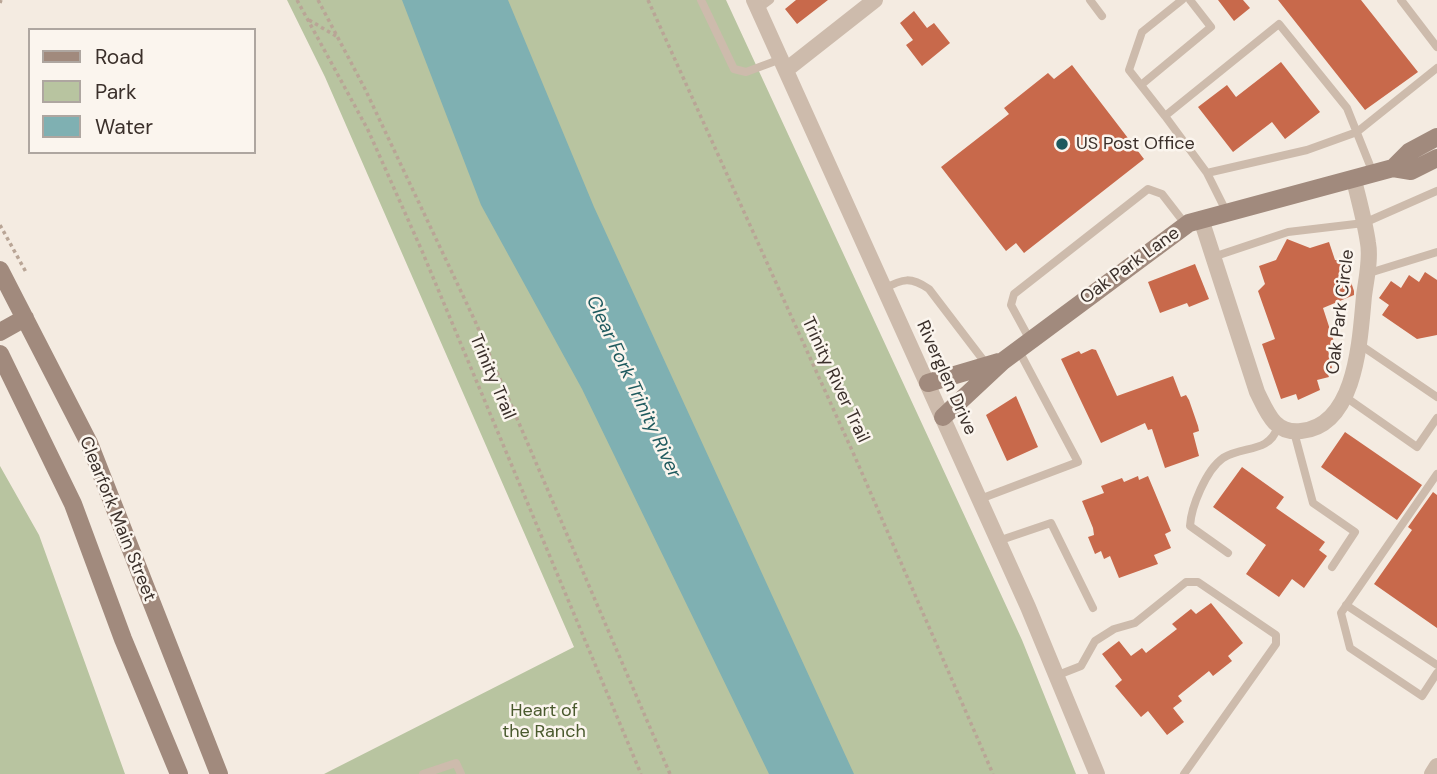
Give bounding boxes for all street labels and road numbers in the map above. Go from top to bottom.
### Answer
street label: Oak Park Lane [1076,223,1184,309]
street label: Oak Park Circle [1323,248,1359,376]
street label: Trinity River Trail [796,314,874,446]
street label: Riverglen Drive [911,318,981,438]
street label: Trinity Trail [464,331,520,423]
street label: Clearfork Main Street [74,433,160,605]

